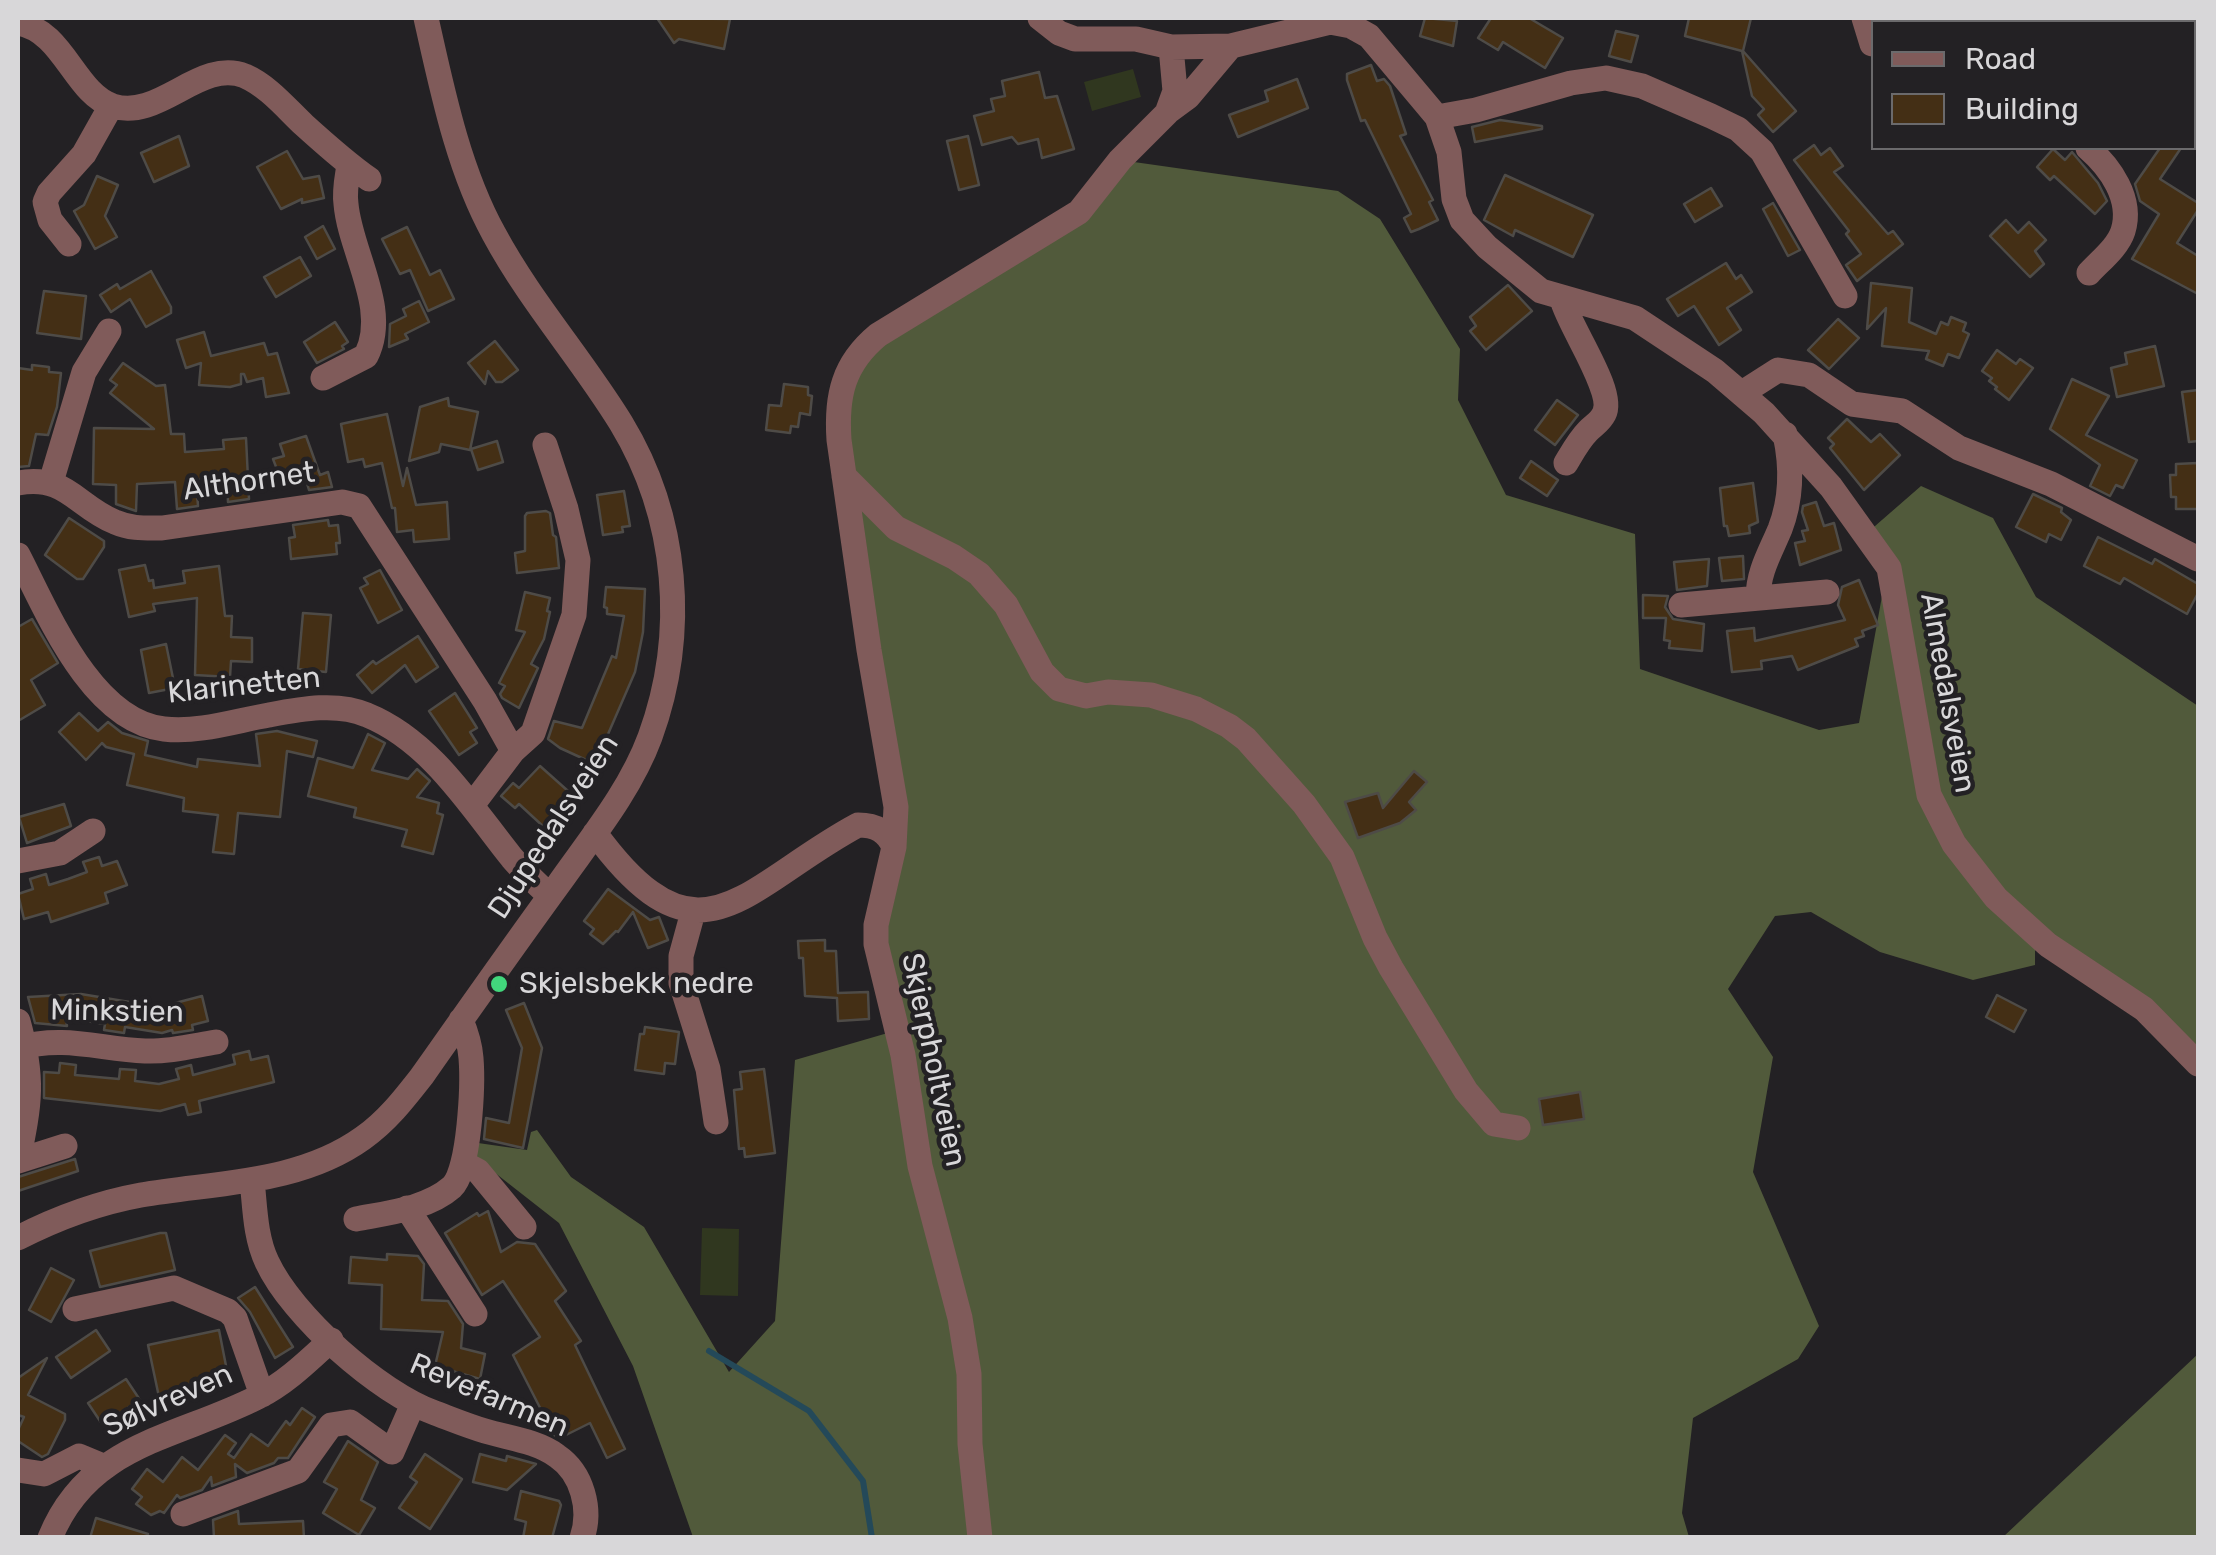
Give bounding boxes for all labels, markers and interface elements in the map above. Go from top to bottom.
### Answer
legend [1871,20,2196,150]
text: Road [1965,41,2036,77]
text: Building [1965,91,2079,127]
street label: Althornet [181,455,317,509]
street label: Almedalsveien [1912,590,1982,796]
street label: Klarinetten [166,660,322,712]
street label: Djupedalsveien [481,728,627,926]
street label: Skjerpholtveien [893,950,973,1170]
place label: Skjelsbekk nedre [519,966,754,1002]
marker: Skjelsbekk nedre [488,973,510,995]
street label: Minkstien [50,993,184,1031]
street label: Revefarmen [404,1346,574,1446]
street label: Sølvreven [98,1356,238,1446]

